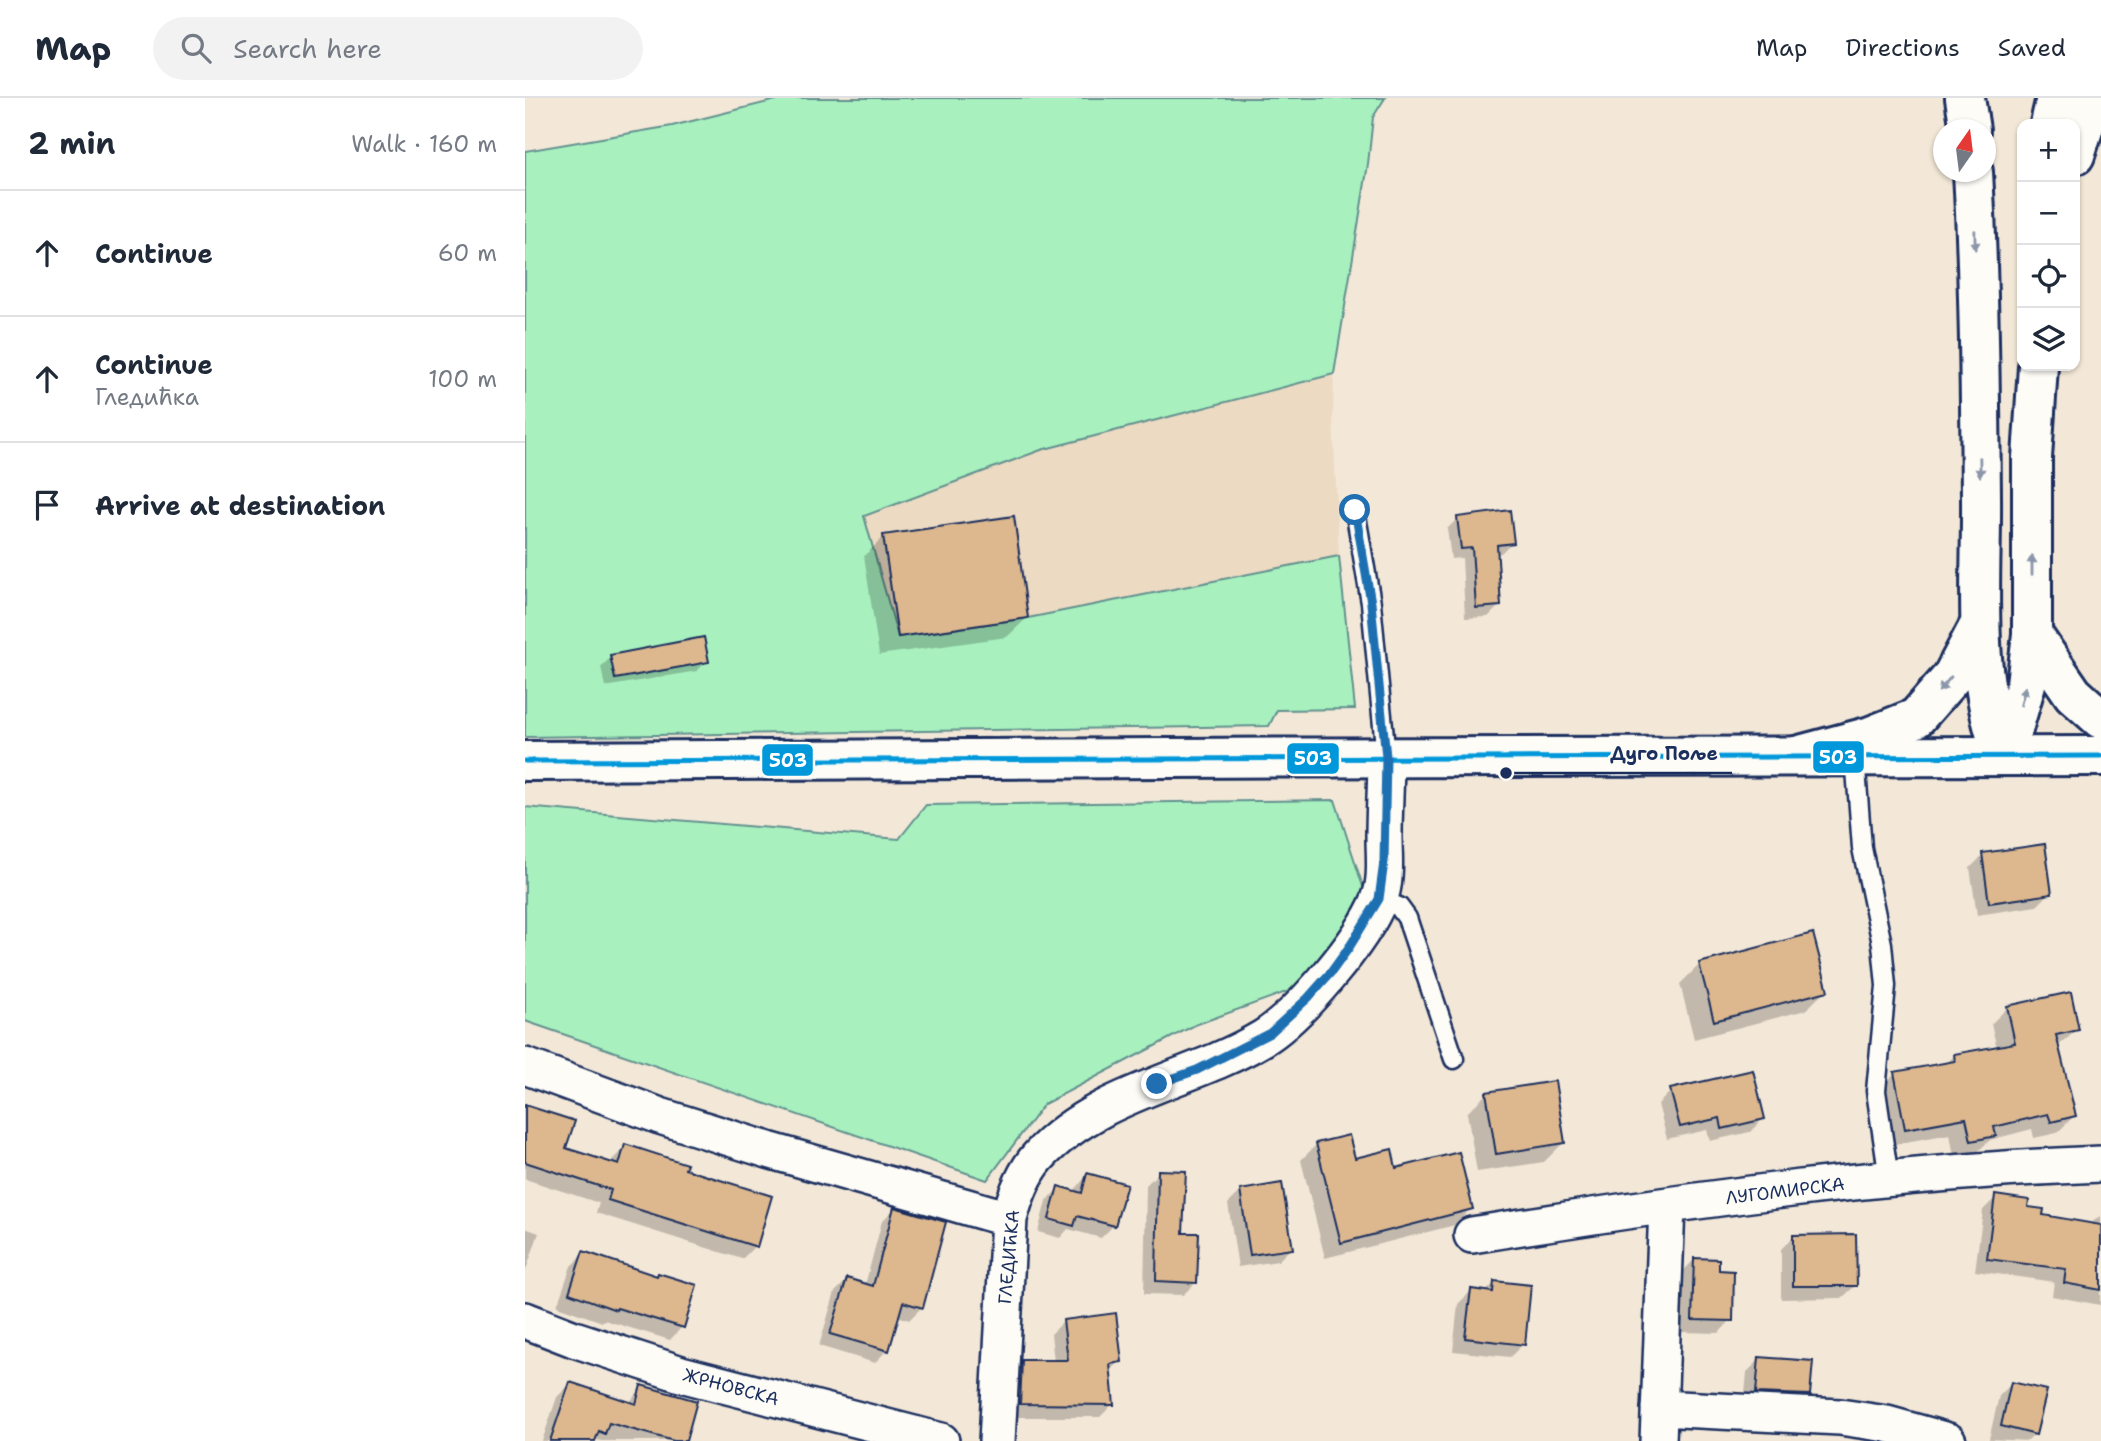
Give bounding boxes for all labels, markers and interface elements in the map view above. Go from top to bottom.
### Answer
search box [153,17,643,80]
text: Map [35,26,111,71]
icon: search [177,29,215,67]
text: Search here [233,31,382,66]
text: Map [1756,32,1807,64]
text: Directions [1845,32,1960,64]
text: Saved [1998,32,2066,64]
north arrow [1933,119,1996,182]
map controls [2017,119,2080,371]
button: + [2017,119,2080,182]
text: 2 min [28,123,115,164]
text: Walk · 160 m [351,129,497,159]
button: − [2017,182,2080,245]
one-way arrow [1970,229,1981,251]
icon: ahead [28,234,66,272]
text: Continue [95,236,213,271]
text: 60 m [438,238,497,268]
button: locate [2017,245,2080,308]
button: layers [2017,308,2080,371]
text: Continue [95,347,213,382]
icon: ahead [28,360,66,398]
text: 100 m [428,364,497,394]
text: Гледићка [95,382,199,412]
one-way arrow [1975,456,1986,478]
icon: arrive [28,486,66,524]
text: Arrive at destination [95,488,385,523]
route start [1339,494,1370,525]
one-way arrow [2026,554,2038,576]
one-way arrow [1938,676,1953,693]
one-way arrow [2018,685,2029,707]
callout: Дуго Поље [1596,733,1732,773]
line badge: 503 [1812,740,1865,774]
text: Дуго Поље [1610,741,1718,766]
line badge: 503 [1286,742,1340,775]
line badge: 503 [761,743,814,777]
text: 503 [1819,745,1857,770]
text: 503 [1294,746,1332,771]
text: 503 [769,748,807,773]
route end [1141,1068,1172,1099]
street label: ЛУГОМИРСКА [1724,1172,1846,1210]
street label: ГЛЕДИЋКА [993,1209,1025,1305]
street label: ЖРНОВСКА [680,1363,782,1411]

